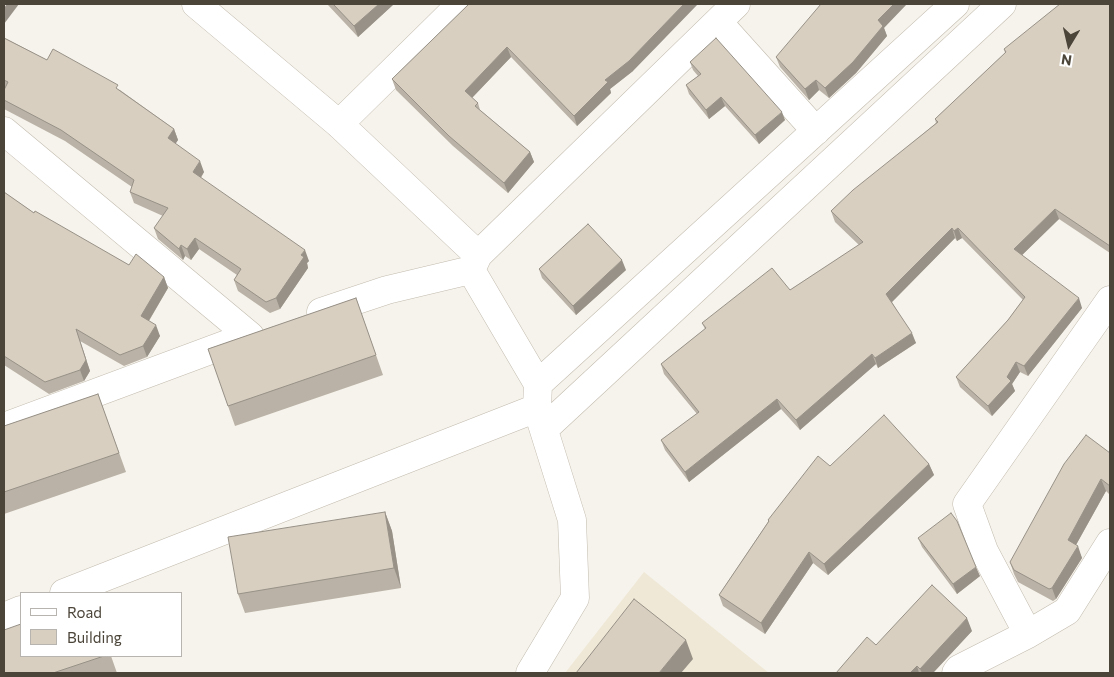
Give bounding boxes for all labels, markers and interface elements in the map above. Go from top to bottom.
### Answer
north arrow [1044,20,1094,70]
text: N [1060,51,1073,70]
legend [20,592,182,657]
text: Road [67,603,102,621]
text: Building [67,628,122,646]

